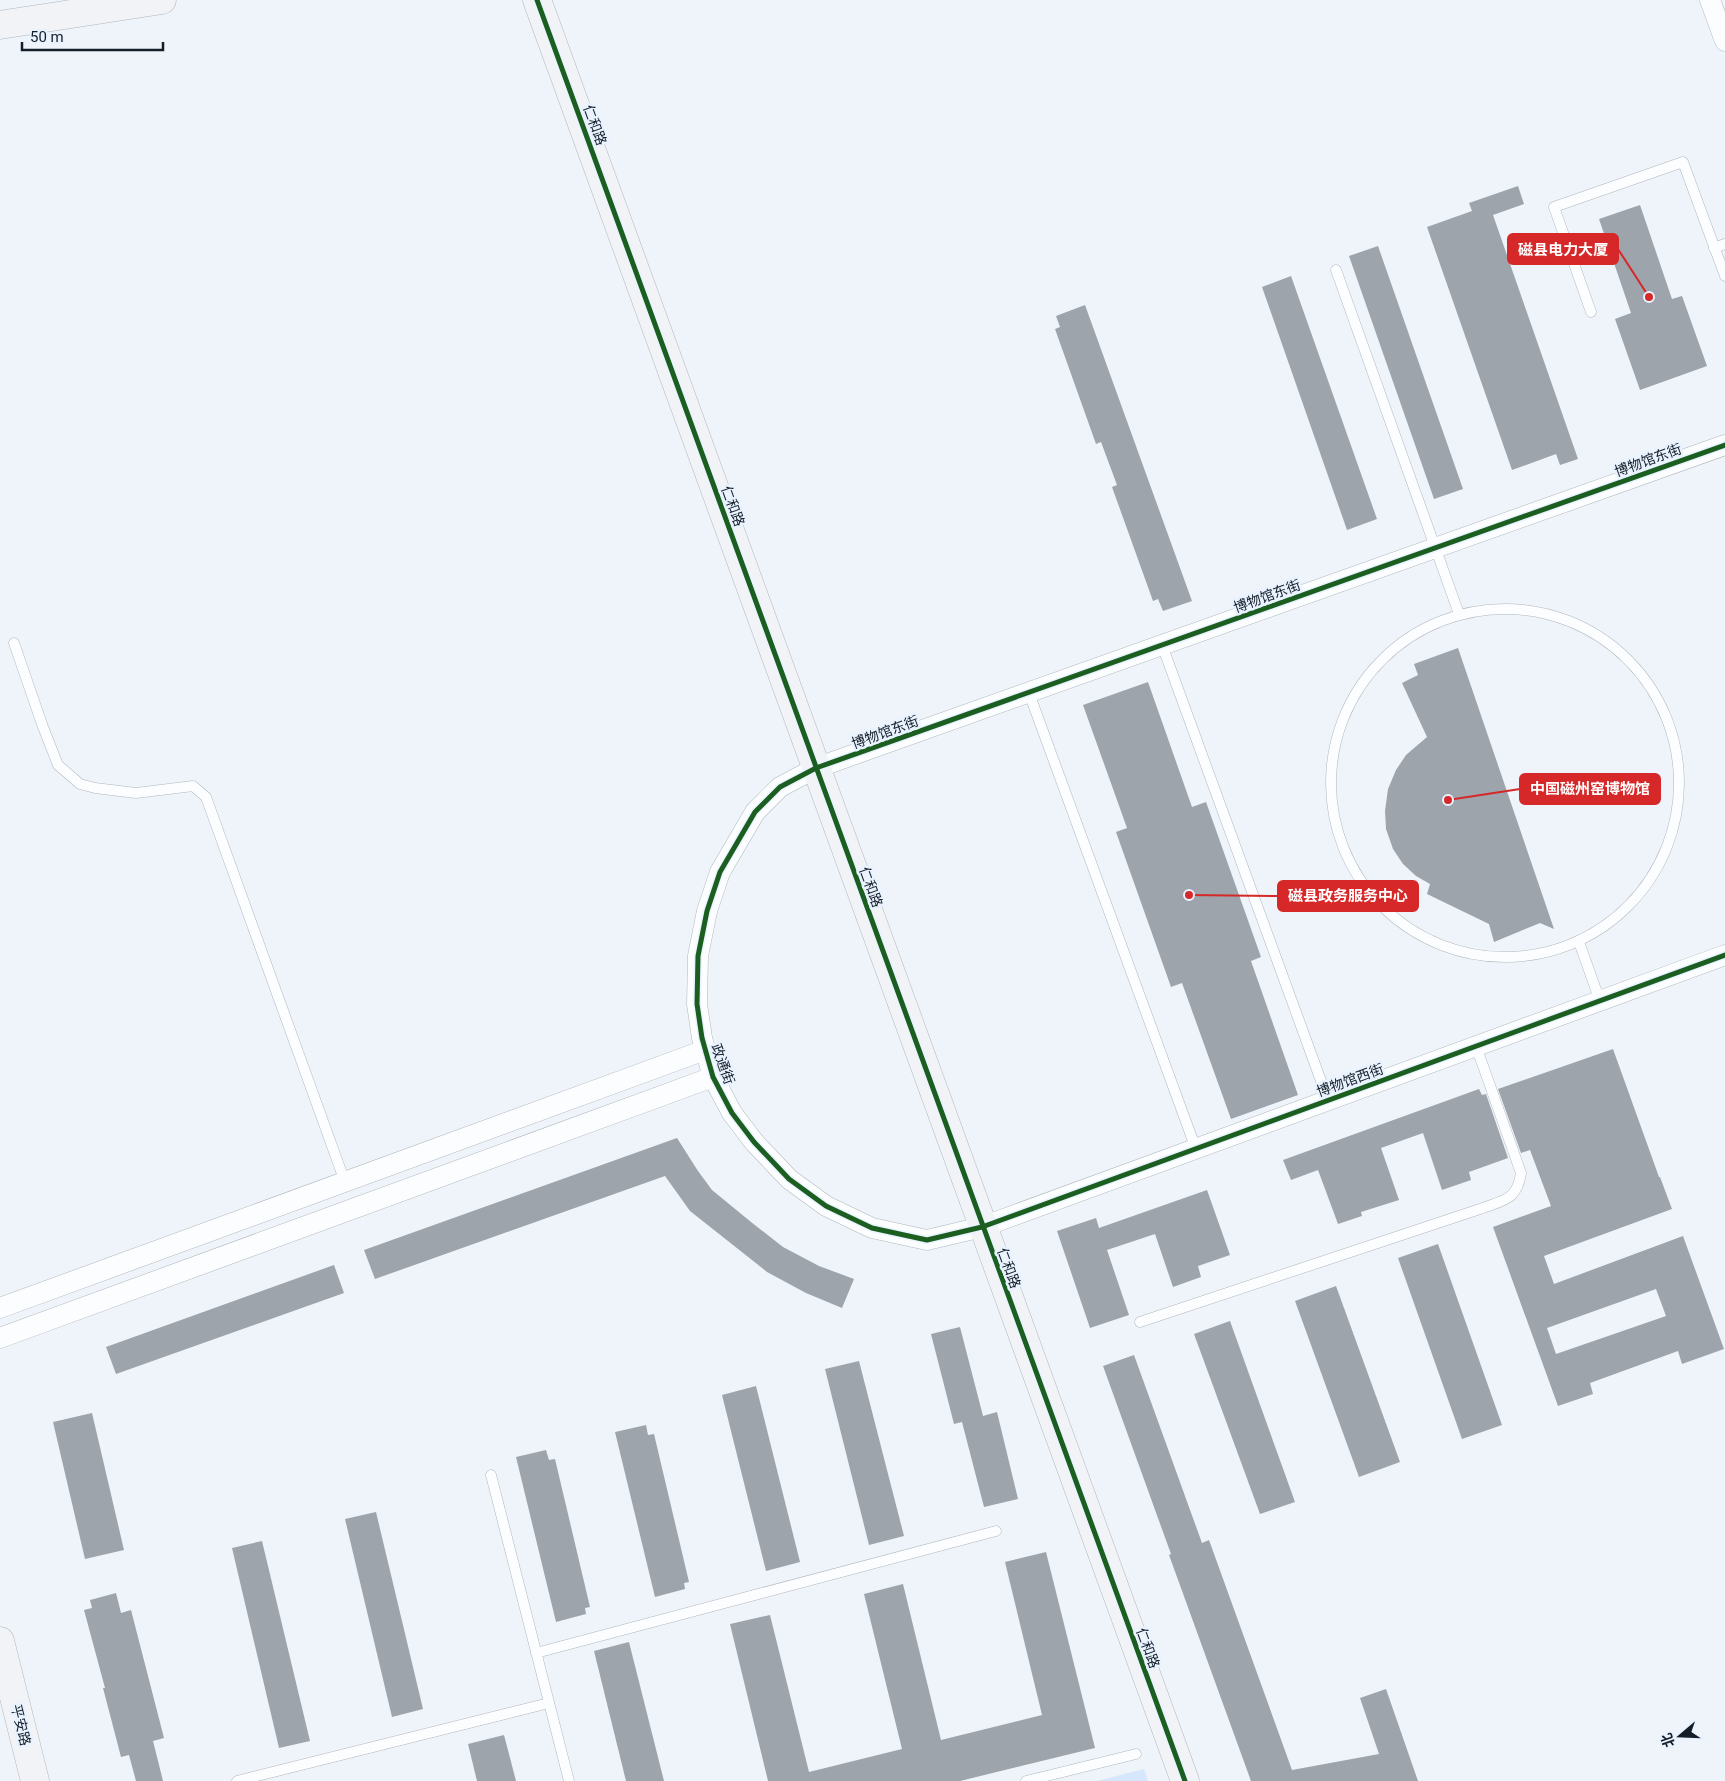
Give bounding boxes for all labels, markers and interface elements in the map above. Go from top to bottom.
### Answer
scale bar [22,20,164,52]
text: 50 m [30,28,64,46]
street label: 仁和路 [580,103,610,147]
callout: 磁县电力大厦 [1508,234,1618,264]
text: 磁县电力大厦 [1518,241,1608,259]
street label: 博物馆东街 [1612,441,1684,479]
street label: 仁和路 [718,484,748,528]
street label: 博物馆东街 [1231,577,1303,615]
street label: 博物馆东街 [849,713,921,751]
callout: 中国磁州窑博物馆 [1520,774,1660,804]
text: 中国磁州窑博物馆 [1530,780,1650,798]
street label: 仁和路 [856,865,886,909]
callout: 磁县政务服务中心 [1278,881,1418,911]
text: 磁县政务服务中心 [1288,887,1408,905]
street label: 政通街 [708,1042,738,1086]
street label: 博物馆西街 [1314,1061,1386,1099]
street label: 仁和路 [994,1246,1024,1290]
street label: 仁和路 [1133,1626,1163,1670]
street label: 平安路 [8,1703,34,1747]
north arrow [1655,1711,1705,1761]
text: 北 [1658,1731,1678,1749]

